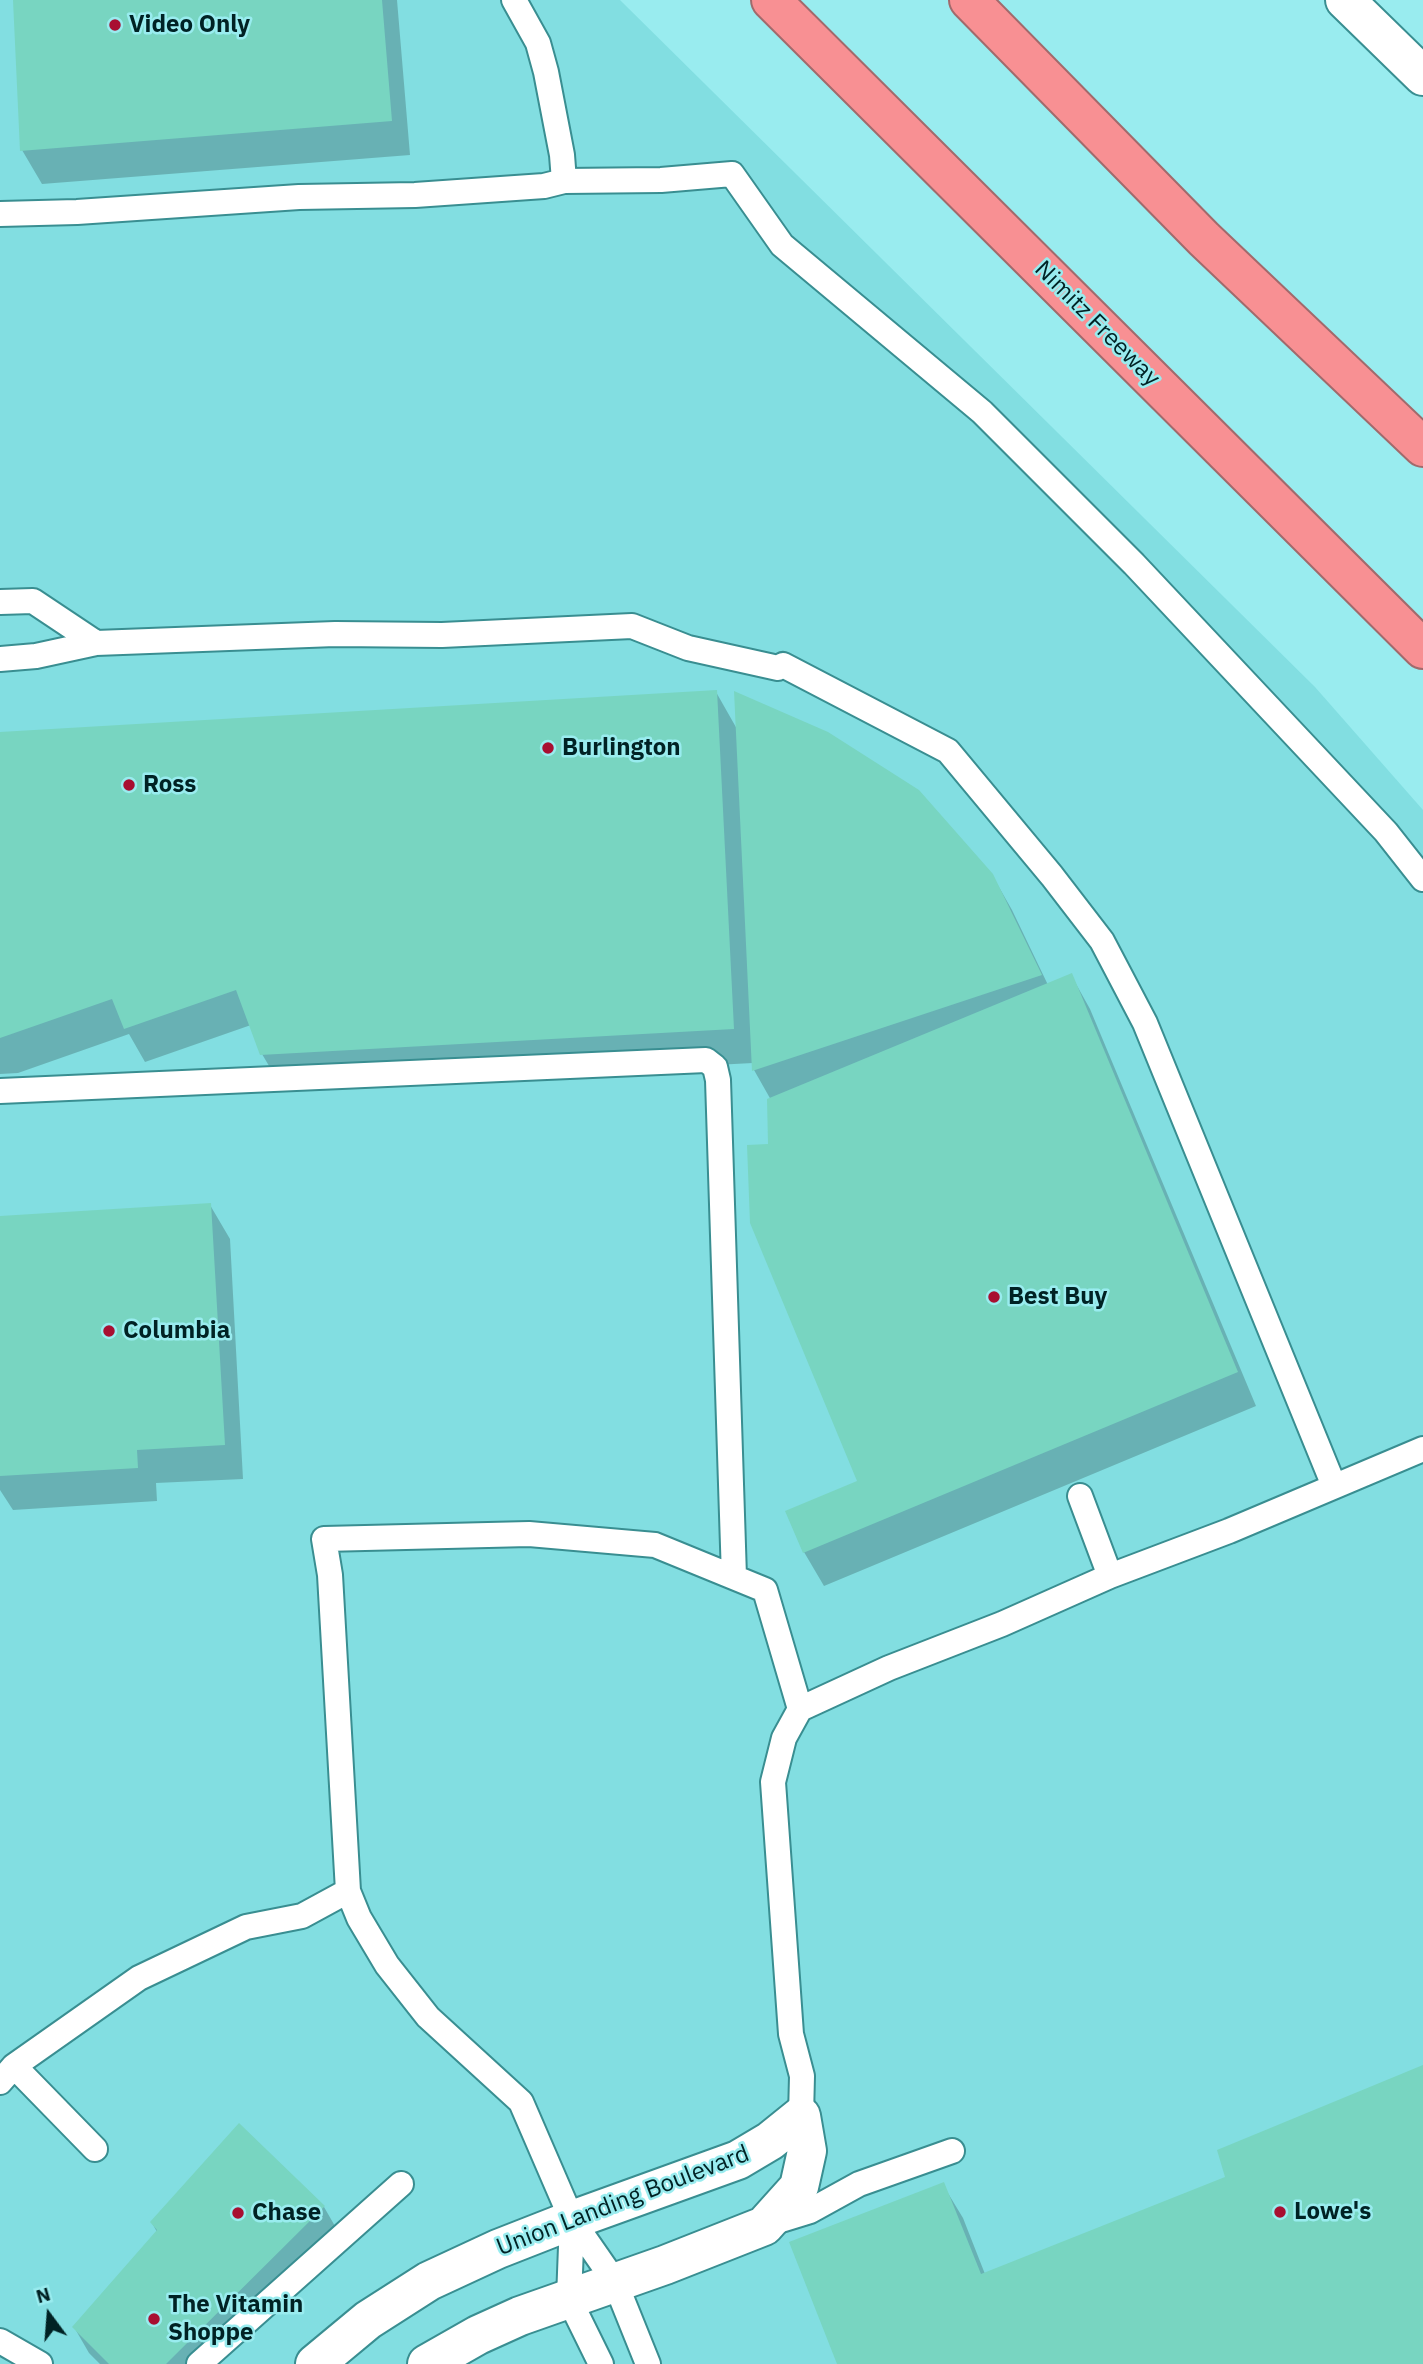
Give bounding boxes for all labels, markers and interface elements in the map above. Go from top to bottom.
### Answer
place label: Video Only [129,11,250,39]
marker: Video Only [107,17,123,33]
street label: Nimitz Freeway [1028,255,1166,393]
place label: Burlington [562,734,681,762]
marker: Burlington [540,740,556,756]
place label: Ross [143,771,196,799]
marker: Ross [121,777,137,793]
place label: Best Buy [1008,1283,1107,1311]
marker: Best Buy [986,1289,1002,1305]
place label: Columbia [123,1317,230,1345]
marker: Columbia [101,1323,117,1339]
street label: Union Landing Boulevard [493,2139,753,2263]
place label: Lowe's [1294,2198,1371,2226]
place label: Chase [252,2199,321,2227]
marker: Lowe's [1272,2204,1288,2220]
marker: Chase [230,2205,246,2221]
north arrow [14,2280,84,2350]
text: N [33,2281,53,2308]
place label: The Vitamin Shoppe [168,2291,303,2347]
marker: The Vitamin Shoppe [146,2311,162,2327]

